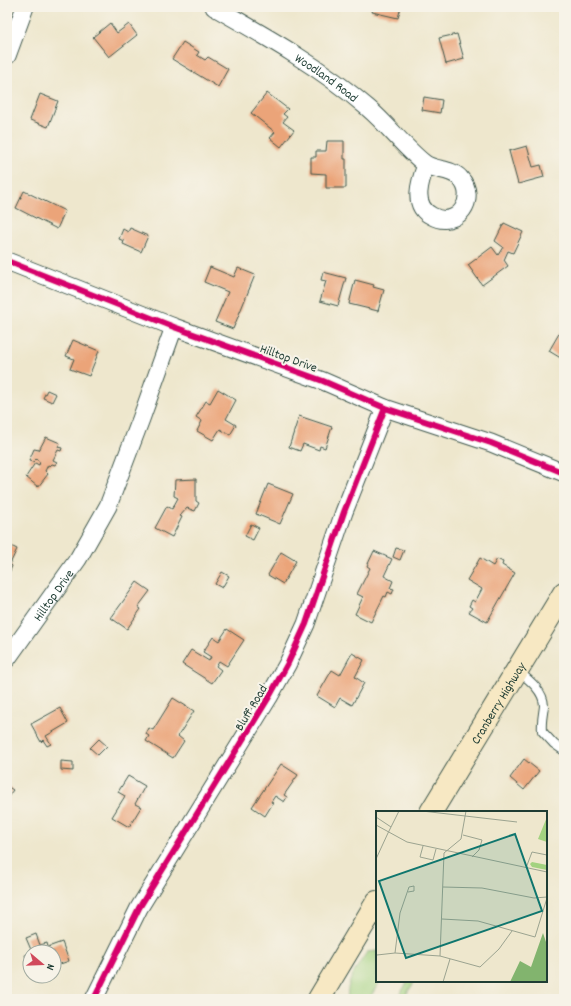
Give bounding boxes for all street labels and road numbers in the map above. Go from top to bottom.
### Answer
street label: Woodland Road [290,50,361,108]
street label: Hilltop Drive [257,340,320,379]
street label: Hilltop Drive [30,566,80,626]
street label: Cranberry Highway [467,659,532,749]
street label: Bluff Road [231,682,273,735]

